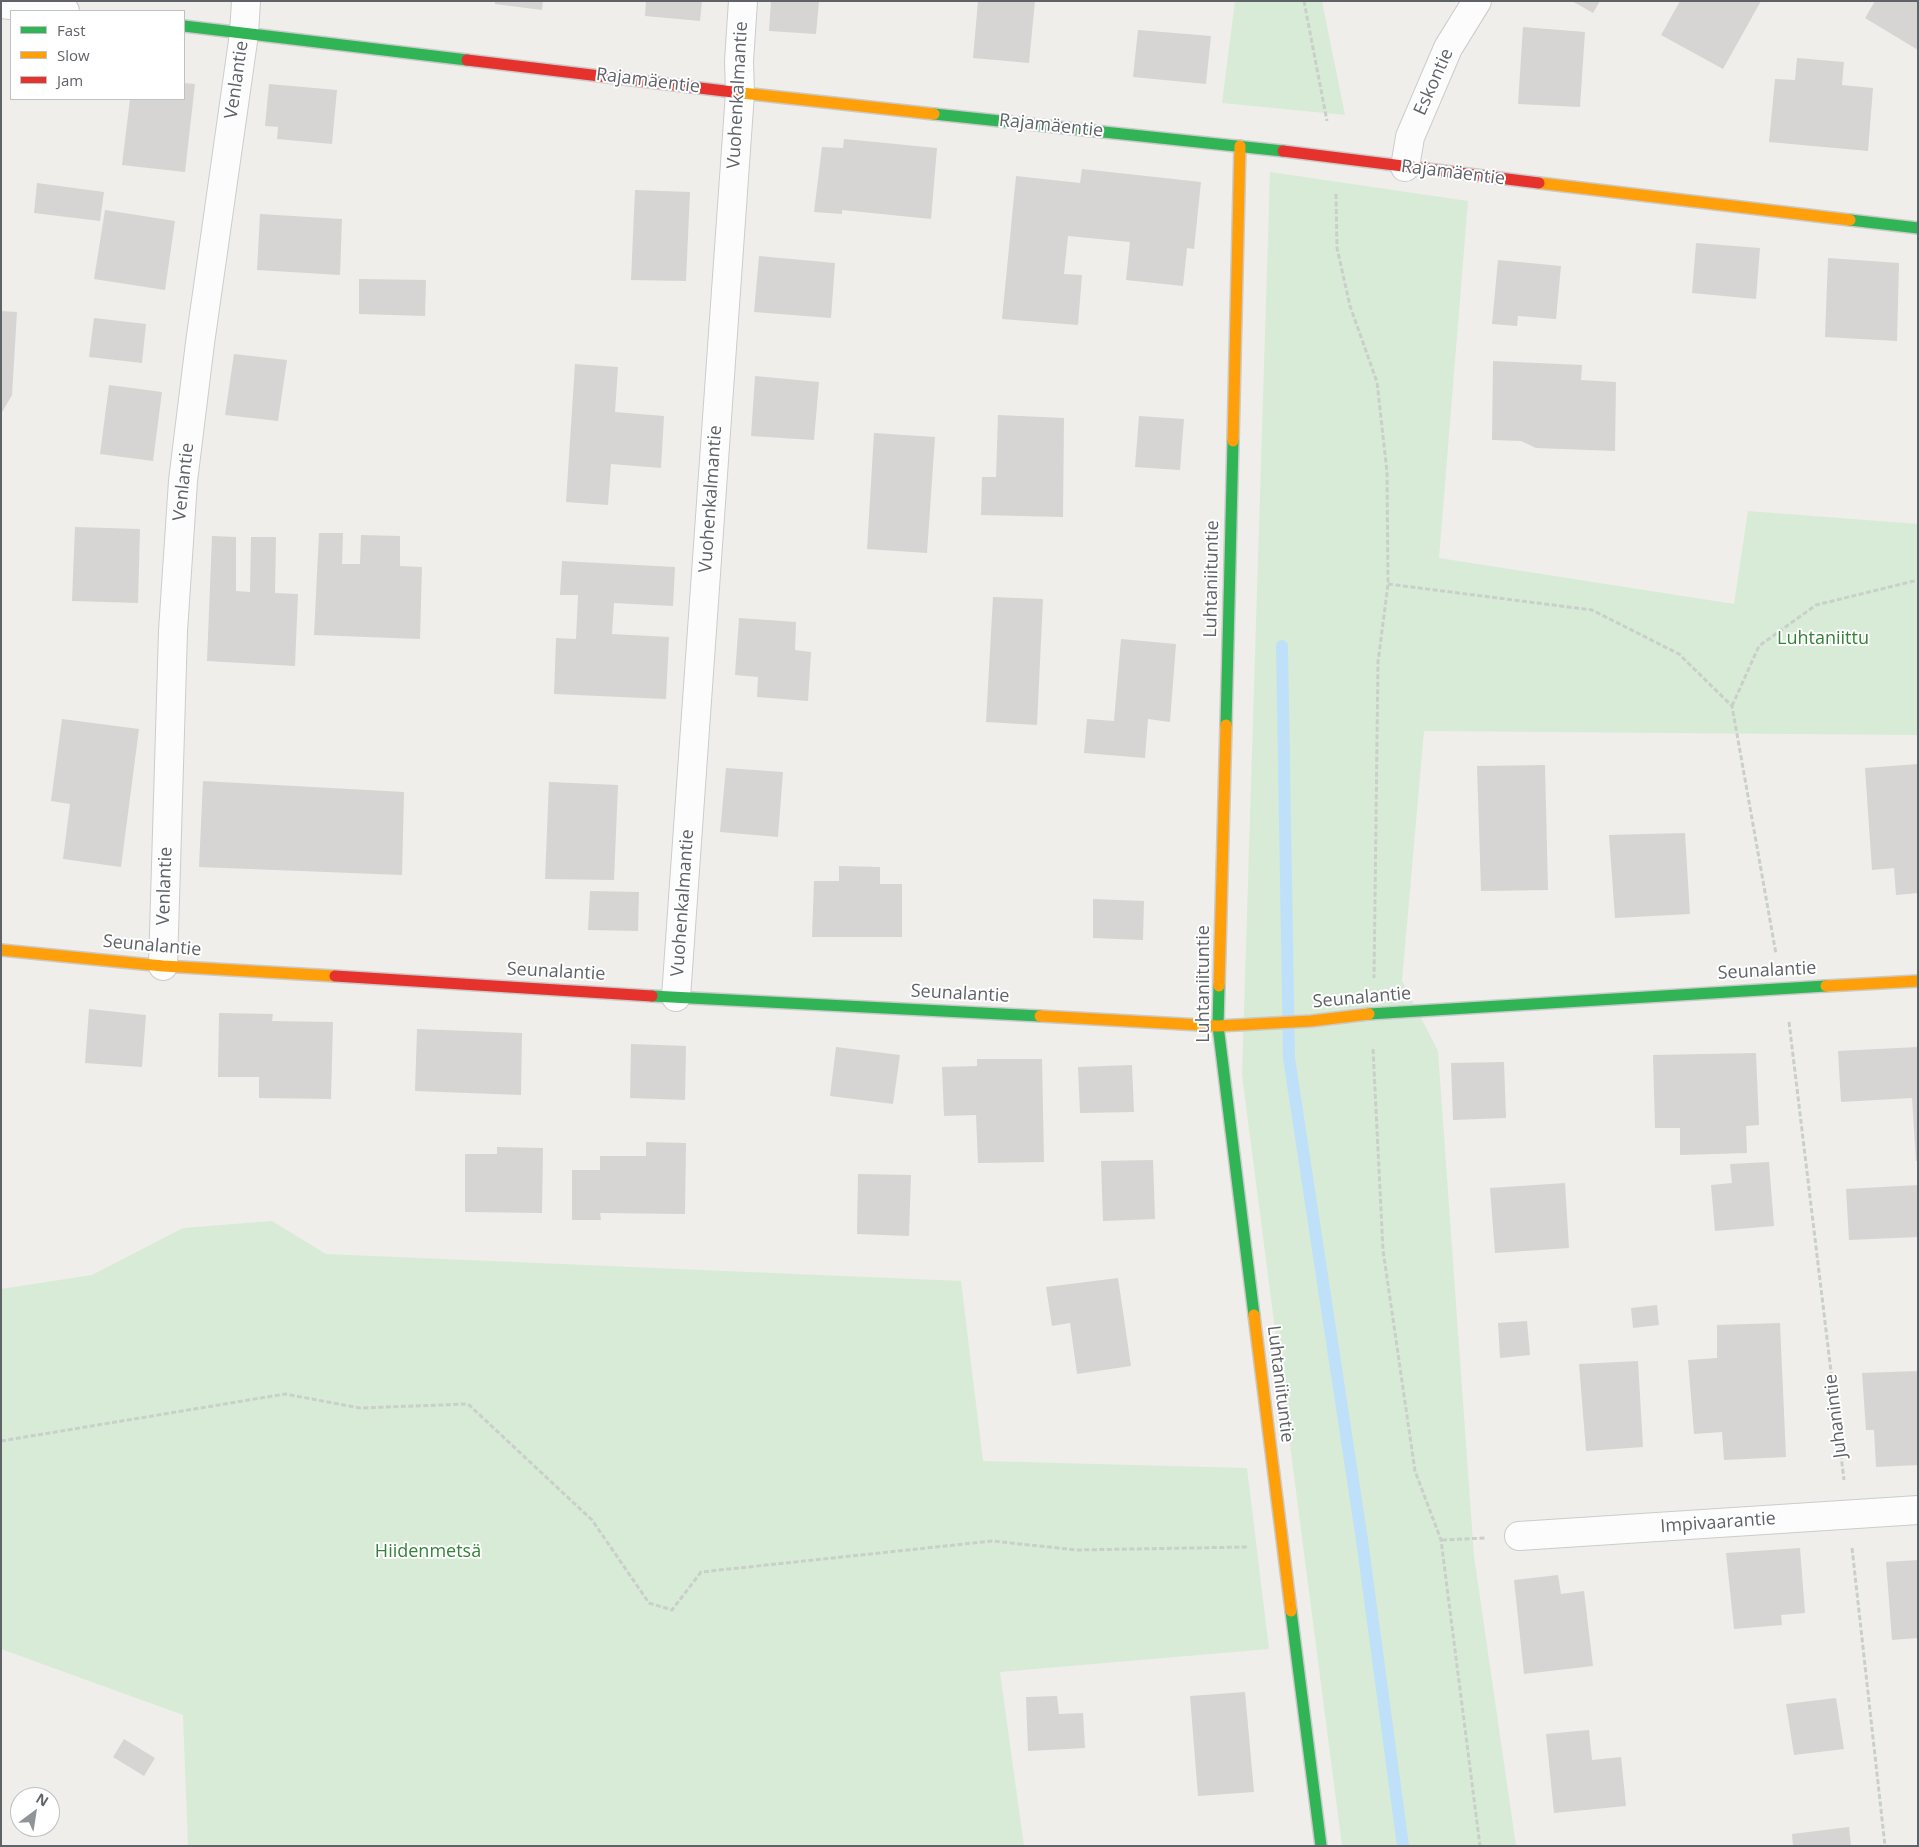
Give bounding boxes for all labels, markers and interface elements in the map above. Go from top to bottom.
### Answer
legend [10,10,185,100]
text: Fast [57,20,86,40]
street label: Vuohenkalmantie [723,21,753,169]
street label: Venlantie [221,40,253,120]
text: Slow [57,45,90,65]
street label: Eskontie [1410,45,1458,119]
street label: Rajamäentie [595,64,701,98]
text: Jam [57,70,83,90]
street label: Rajamäentie [998,110,1104,142]
street label: Rajamäentie [1400,156,1506,190]
street label: Vuohenkalmantie [695,425,727,573]
street label: Venlantie [169,442,199,522]
street label: Luhtaniituntie [1200,520,1224,638]
park label: Luhtaniittu [1777,628,1869,650]
street label: Vuohenkalmantie [667,829,699,977]
street label: Venlantie [153,846,177,926]
street label: Luhtaniituntie [1193,925,1215,1043]
street label: Seunalantie [102,931,202,961]
street label: Seunalantie [1717,958,1817,984]
street label: Seunalantie [506,959,606,985]
street label: Seunalantie [910,981,1010,1007]
street label: Seunalantie [1312,983,1412,1013]
street label: Luhtaniituntie [1262,1324,1298,1444]
street label: Juhanintie [1820,1373,1852,1459]
street label: Impivaarantie [1660,1508,1776,1538]
park label: Hiidenmetsä [375,1541,481,1563]
north arrow [10,1787,60,1837]
text: N [33,1788,52,1811]

